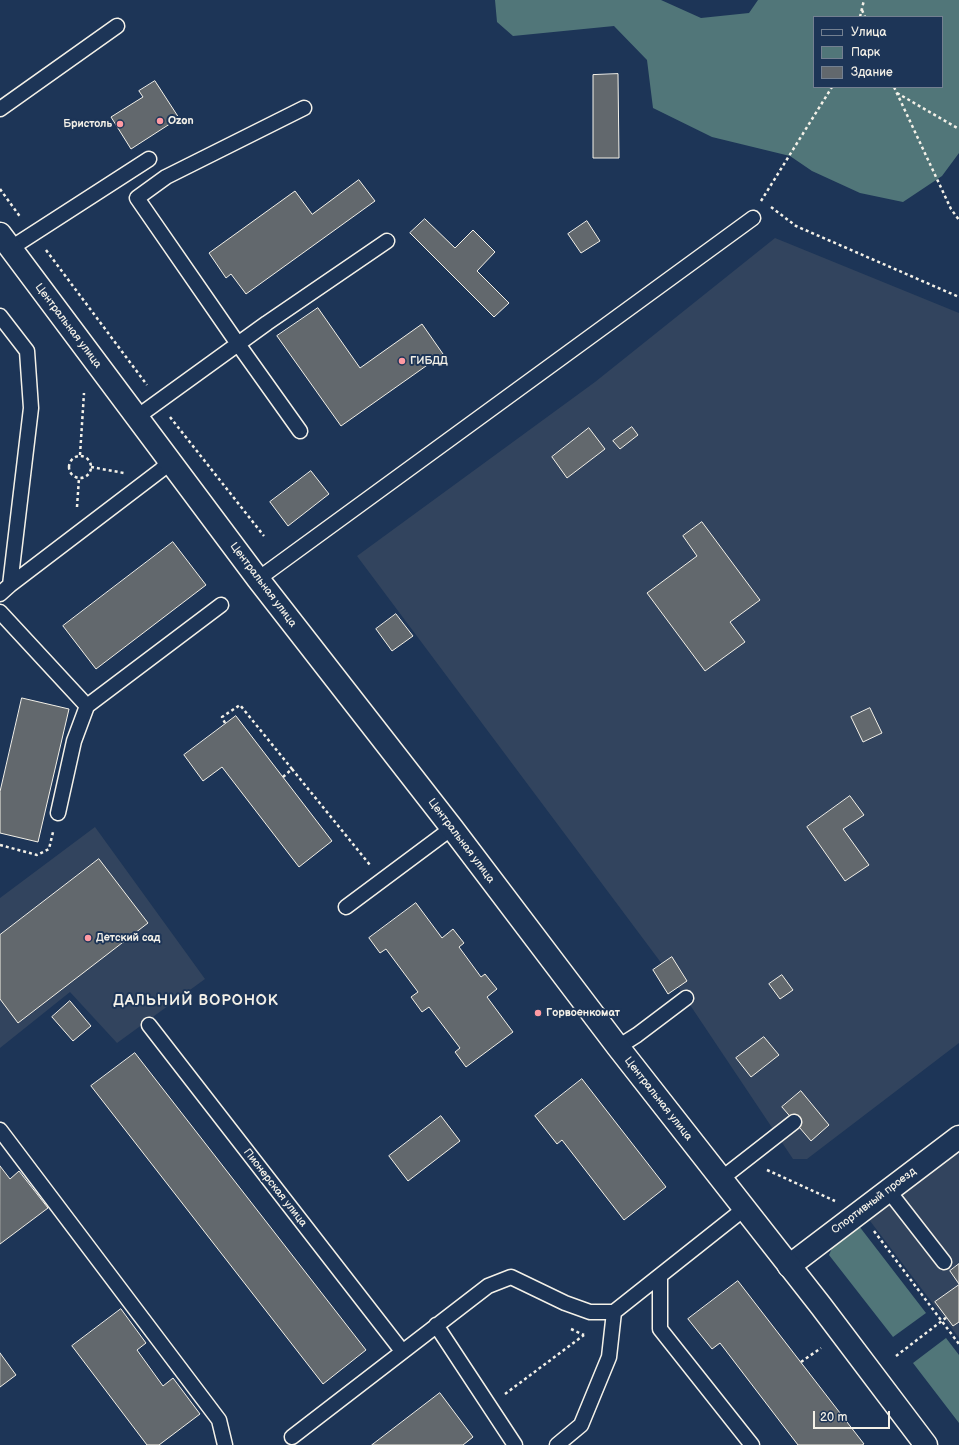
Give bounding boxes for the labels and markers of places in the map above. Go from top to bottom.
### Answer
place label: Ozon [168,114,194,128]
marker: Ozon [155,116,165,126]
place label: Бристоль [63,117,112,131]
marker: Бристоль [115,119,125,129]
place label: ГИБДД [410,354,448,368]
marker: ГИБДД [397,356,407,366]
place label: Детский сад [96,931,160,945]
marker: Детский сад [83,933,93,943]
place label: Горвоенкомат [546,1006,620,1020]
marker: Горвоенкомат [533,1008,543,1018]

